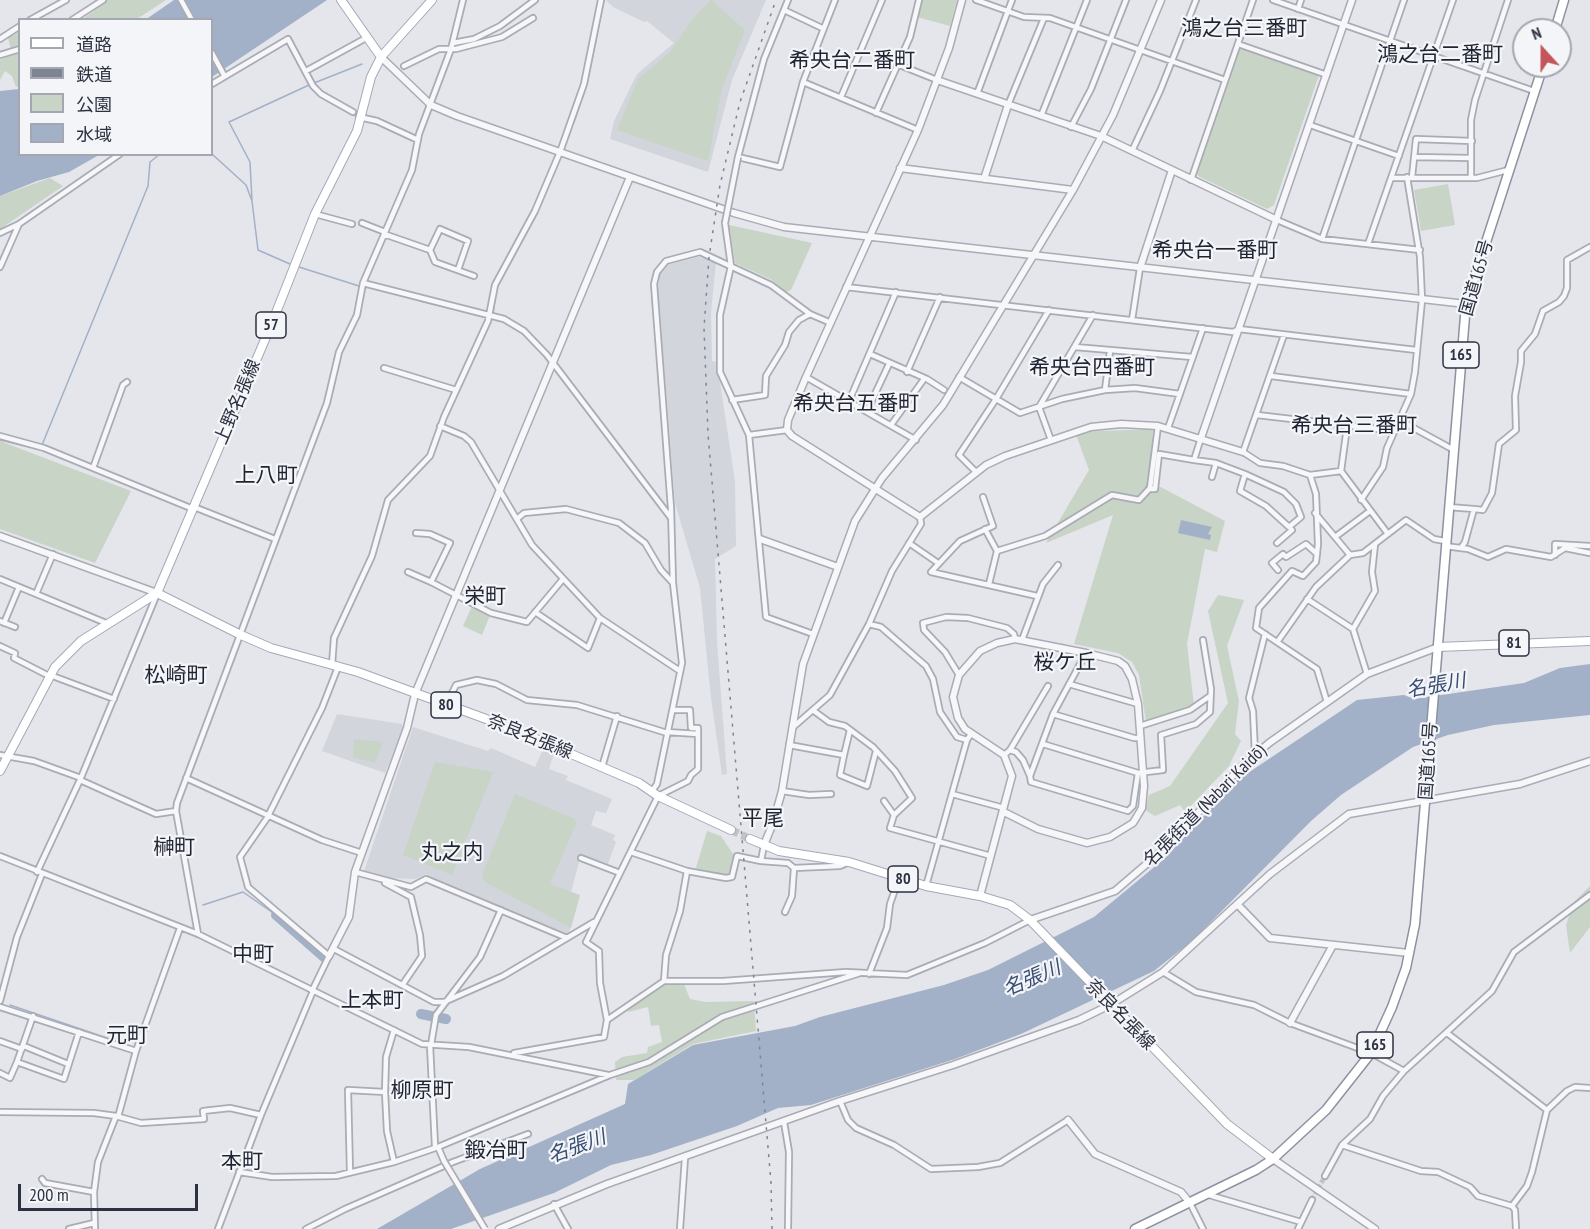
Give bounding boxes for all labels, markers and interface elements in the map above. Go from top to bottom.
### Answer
district label: 鴻之台三番町 [1181,16,1307,42]
legend [18,18,213,156]
north arrow [1512,18,1572,78]
text: N [1529,22,1544,44]
text: 道路 [76,33,112,56]
district label: 鴻之台二番町 [1377,42,1503,68]
district label: 希央台二番町 [789,48,915,74]
text: 鉄道 [76,63,112,86]
text: 公園 [76,93,112,116]
text: 水域 [76,123,112,146]
street label: 国道165号 [1456,237,1498,319]
district label: 希央台一番町 [1152,238,1278,264]
road number: 57 [256,312,286,338]
road number: 165 [1443,342,1479,368]
district label: 希央台四番町 [1029,355,1155,381]
street label: 上野名張線 [210,356,266,448]
district label: 希央台五番町 [793,391,919,417]
district label: 希央台三番町 [1291,413,1417,439]
district label: 上八町 [235,463,297,489]
district label: 栄町 [464,584,506,610]
road number: 81 [1499,630,1529,656]
district label: 桜ケ丘 [1034,650,1096,676]
district label: 松崎町 [145,663,207,689]
water label: 名張川 [1404,669,1468,703]
road number: 80 [431,692,461,718]
street label: 奈良名張線 [484,710,576,764]
street label: 国道165号 [1415,721,1443,801]
street label: 名張街道 (Nabari Kaidō) [1139,740,1271,872]
district label: 平尾 [742,806,784,832]
district label: 榊町 [153,835,195,861]
district label: 丸之内 [421,840,483,866]
road number: 80 [888,866,918,892]
district label: 中町 [232,942,274,968]
water label: 名張川 [1000,956,1064,1002]
street label: 奈良名張線 [1081,975,1159,1055]
district label: 上本町 [341,988,403,1014]
district label: 元町 [106,1023,148,1049]
road number: 165 [1357,1032,1393,1058]
district label: 柳原町 [391,1078,453,1104]
water label: 名張川 [545,1125,609,1169]
district label: 鍛冶町 [465,1138,527,1164]
district label: 本町 [221,1149,263,1175]
scale bar [21,1172,201,1210]
text: 200 m [29,1183,69,1206]

